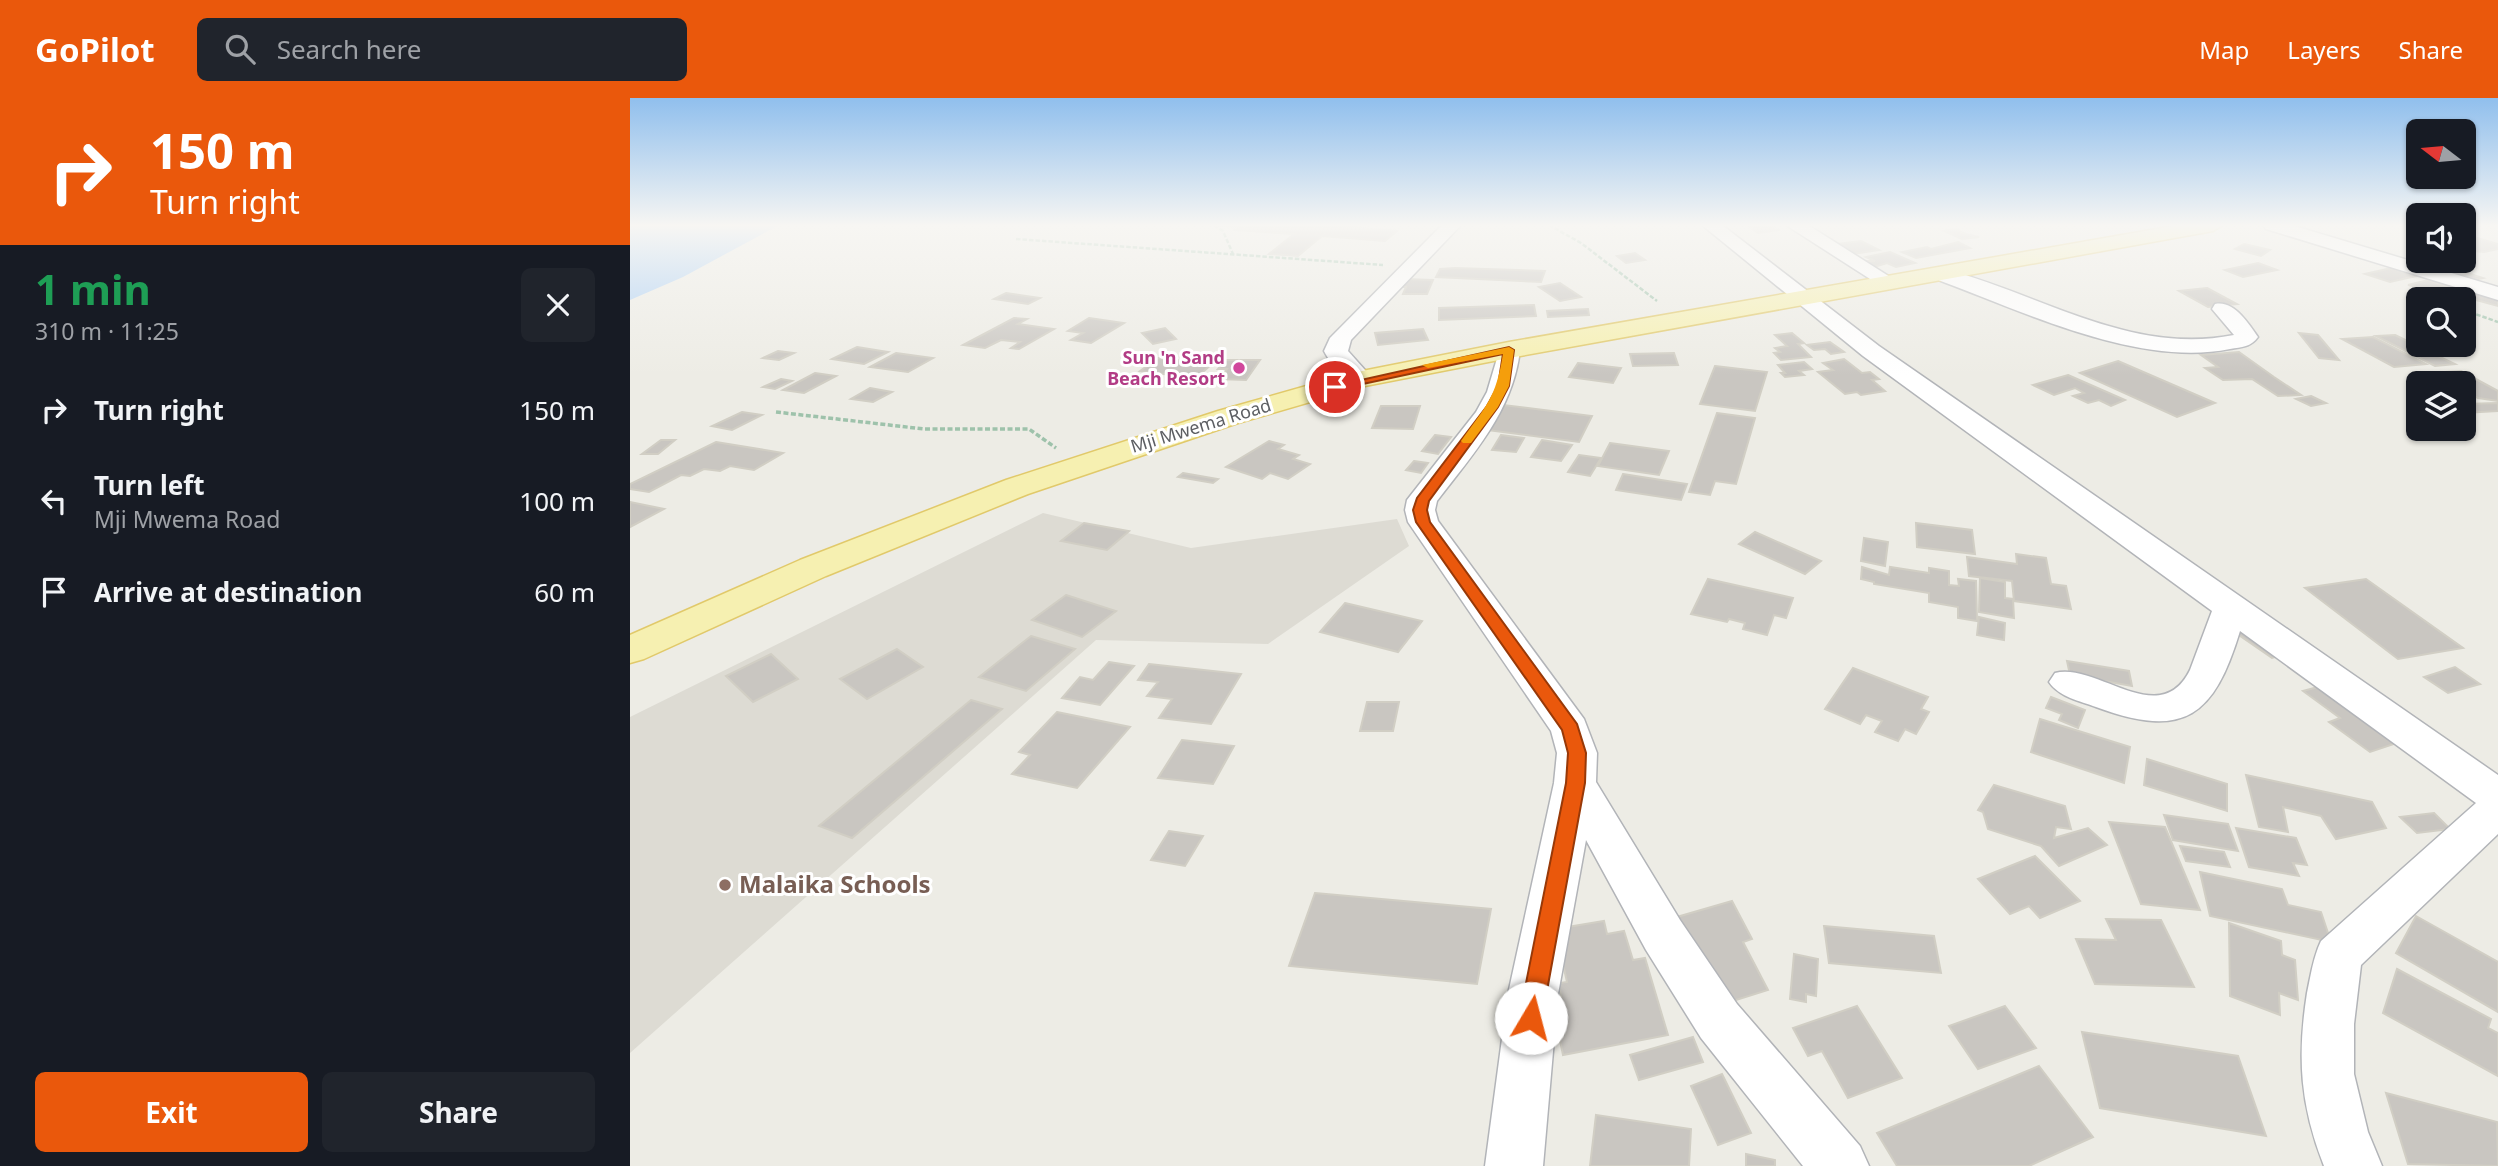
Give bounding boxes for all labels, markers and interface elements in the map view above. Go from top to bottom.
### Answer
search box [197,18,687,81]
text: GoPilot [35,27,155,72]
icon: search [221,30,259,68]
text: Search here [277,31,421,67]
text: Map [2199,33,2249,66]
text: Layers [2287,33,2361,66]
text: Share [2399,33,2463,66]
text: 150 m [150,117,295,183]
north arrow [2406,119,2476,189]
map controls [2406,119,2476,441]
icon: right [35,126,126,217]
text: Turn right [150,180,300,223]
button: sound [2406,203,2476,273]
text: 1 min [35,260,151,317]
button: close [521,268,595,342]
button: search [2406,287,2476,357]
text: 310 m · 11:25 [35,315,179,347]
place label: Sun 'n Sand Beach Resort [1107,345,1225,390]
pin [1305,357,1365,417]
marker: Sun 'n Sand Beach Resort [1231,360,1247,376]
icon: arrive [1316,368,1354,406]
button: layers [2406,371,2476,441]
icon: right [35,391,73,429]
text: Turn right [94,392,224,428]
text: 150 m [519,392,595,428]
street label: Mji Mwema Road [1127,392,1274,458]
text: Turn left [94,467,205,503]
icon: left [35,482,73,520]
text: 100 m [519,483,595,519]
text: Mji Mwema Road [94,503,280,535]
icon: arrive [35,573,73,611]
text: Arrive at destination [94,574,363,610]
text: 60 m [534,574,595,610]
place label: Malaika Schools [739,867,931,900]
marker: Malaika Schools [717,877,733,893]
position arrow [1494,981,1568,1055]
button: Exit [35,1072,308,1152]
button: Share [322,1072,595,1152]

